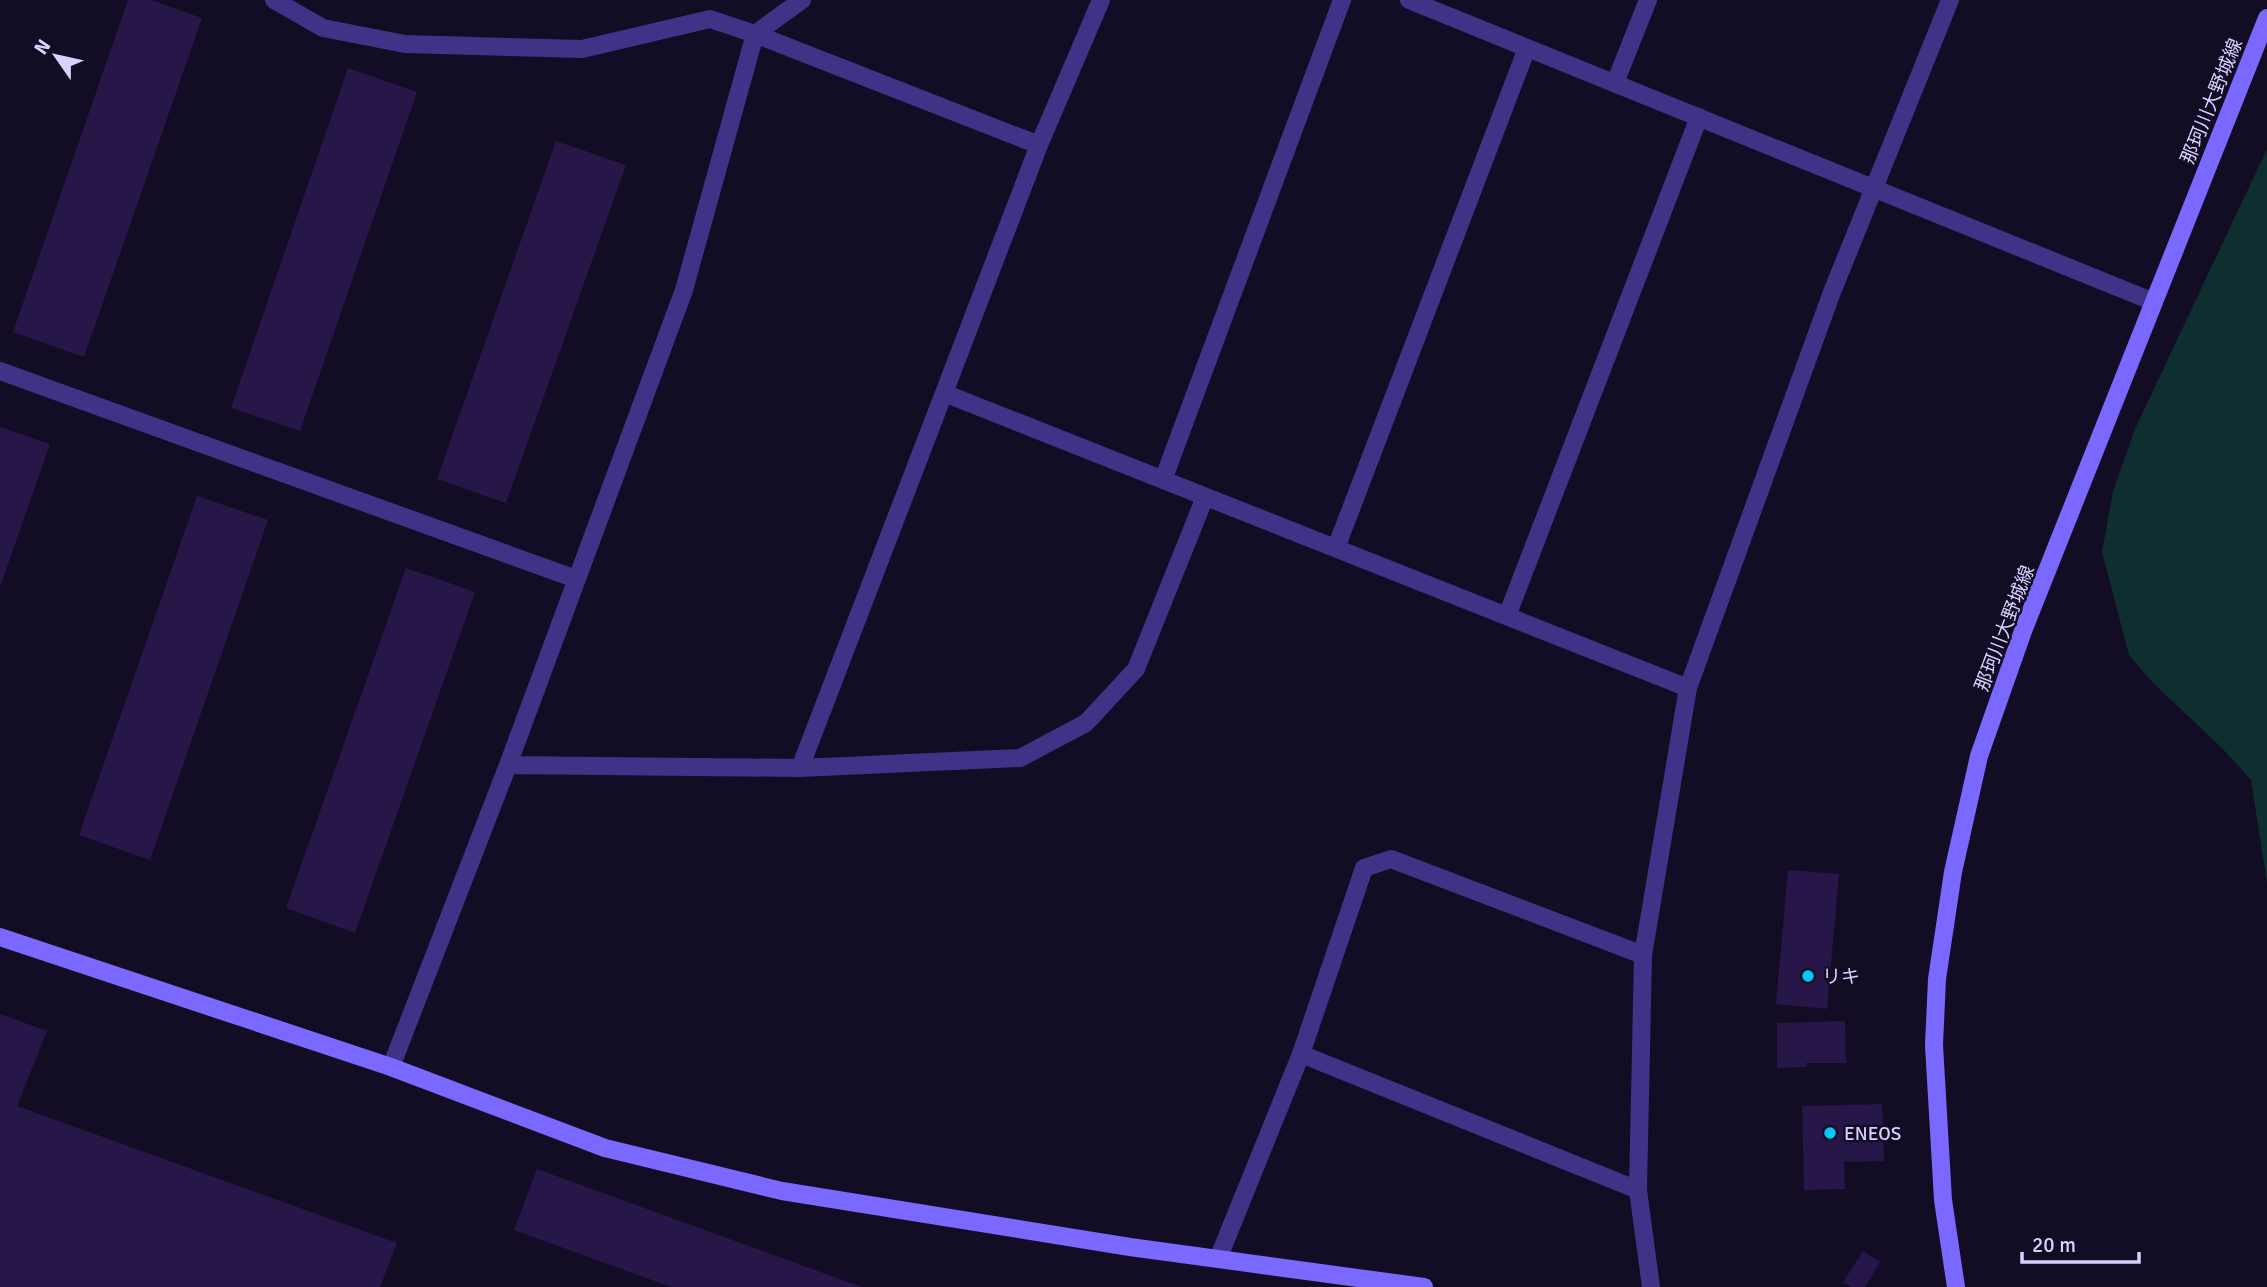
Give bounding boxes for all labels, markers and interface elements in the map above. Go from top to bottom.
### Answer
north arrow [21,21,91,91]
text: N [29,35,56,59]
street label: 那珂川大野城線 [2176,35,2248,168]
street label: 那珂川大野城線 [1970,562,2040,695]
place label: リキ [1822,965,1860,989]
marker: リキ [1800,968,1816,984]
place label: ENEOS [1844,1122,1901,1146]
marker: ENEOS [1822,1125,1838,1141]
scale bar [2022,1220,2139,1264]
text: 20 m [2032,1232,2076,1258]

